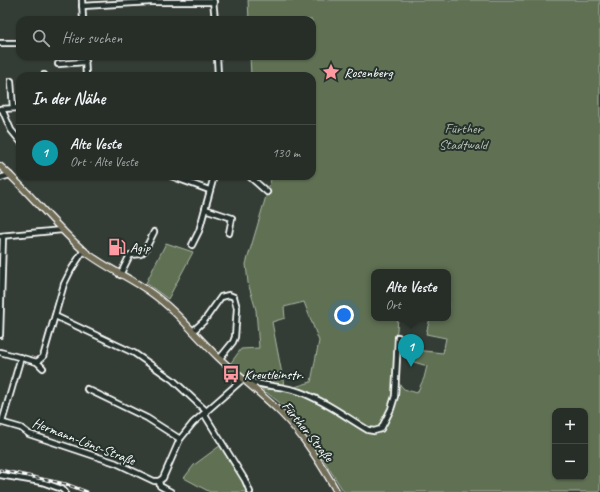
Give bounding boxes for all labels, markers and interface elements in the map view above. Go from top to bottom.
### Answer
search box [16,16,316,60]
icon: search [30,27,52,49]
text: Hier suchen [62,29,122,48]
place icon: Rosenberg [321,62,341,82]
place label: Rosenberg [344,64,394,81]
text: In der Nähe [32,88,105,109]
park label: Fürther Stadtwald [439,120,490,153]
text: Alte Veste [70,135,121,154]
text: 1 [42,145,48,161]
text: 130 m [272,145,300,161]
text: Ort · Alte Veste [70,154,138,170]
fuel station icon: Agip [107,237,127,257]
place label: Agip [130,239,151,256]
popup [371,269,451,321]
text: Alte Veste [385,278,437,297]
text: Ort [385,297,401,313]
your location [334,305,354,325]
pin: 1 [398,334,424,367]
bus stop icon: Kreutleinstr. [221,364,241,384]
place label: Kreutleinstr. [244,366,304,383]
street label: Fürther Straße [278,398,338,466]
map controls [552,408,588,480]
button: + [552,408,588,444]
street label: Hermann-Löns-Straße [30,414,139,469]
button: − [552,444,588,480]

